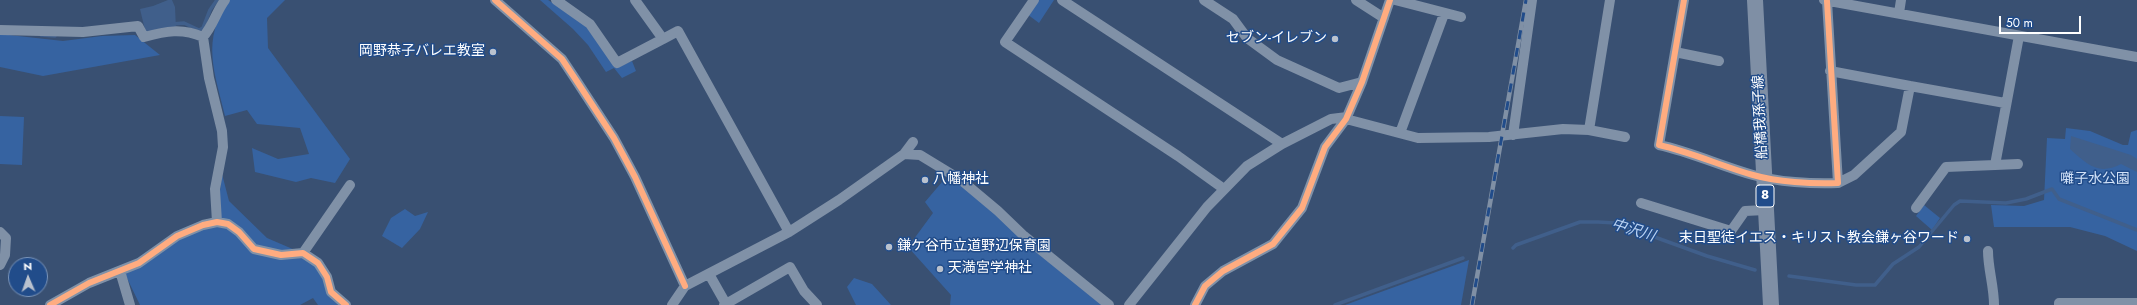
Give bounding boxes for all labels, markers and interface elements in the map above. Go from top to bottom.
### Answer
scale bar [2001,8,2083,34]
text: 50 m [2006,14,2033,32]
place label: セブン-イレブン [1226,31,1327,47]
marker: セブン-イレブン [1330,34,1340,44]
place label: 岡野恭子バレエ教室 [359,44,485,60]
marker: 岡野恭子バレエ教室 [488,47,498,57]
street label: 船橋我孫子線 [1750,75,1772,159]
place label: 八幡神社 [933,172,989,188]
park label: 囃子水公園 [2060,172,2130,188]
marker: 八幡神社 [920,175,930,185]
road number: 8 [1756,185,1774,207]
water label: 中沢川 [1609,216,1657,246]
place label: 末日聖徒イエス・キリスト教会鎌ヶ谷ワード [1679,231,1959,247]
marker: 末日聖徒イエス・キリスト教会鎌ヶ谷ワード [1962,234,1972,244]
place label: 鎌ケ谷市立道野辺保育園 [897,239,1051,255]
marker: 鎌ケ谷市立道野辺保育園 [884,242,894,252]
north arrow [8,257,48,297]
text: N [23,258,32,274]
place label: 天満宮学神社 [948,261,1032,277]
marker: 天満宮学神社 [935,264,945,274]

